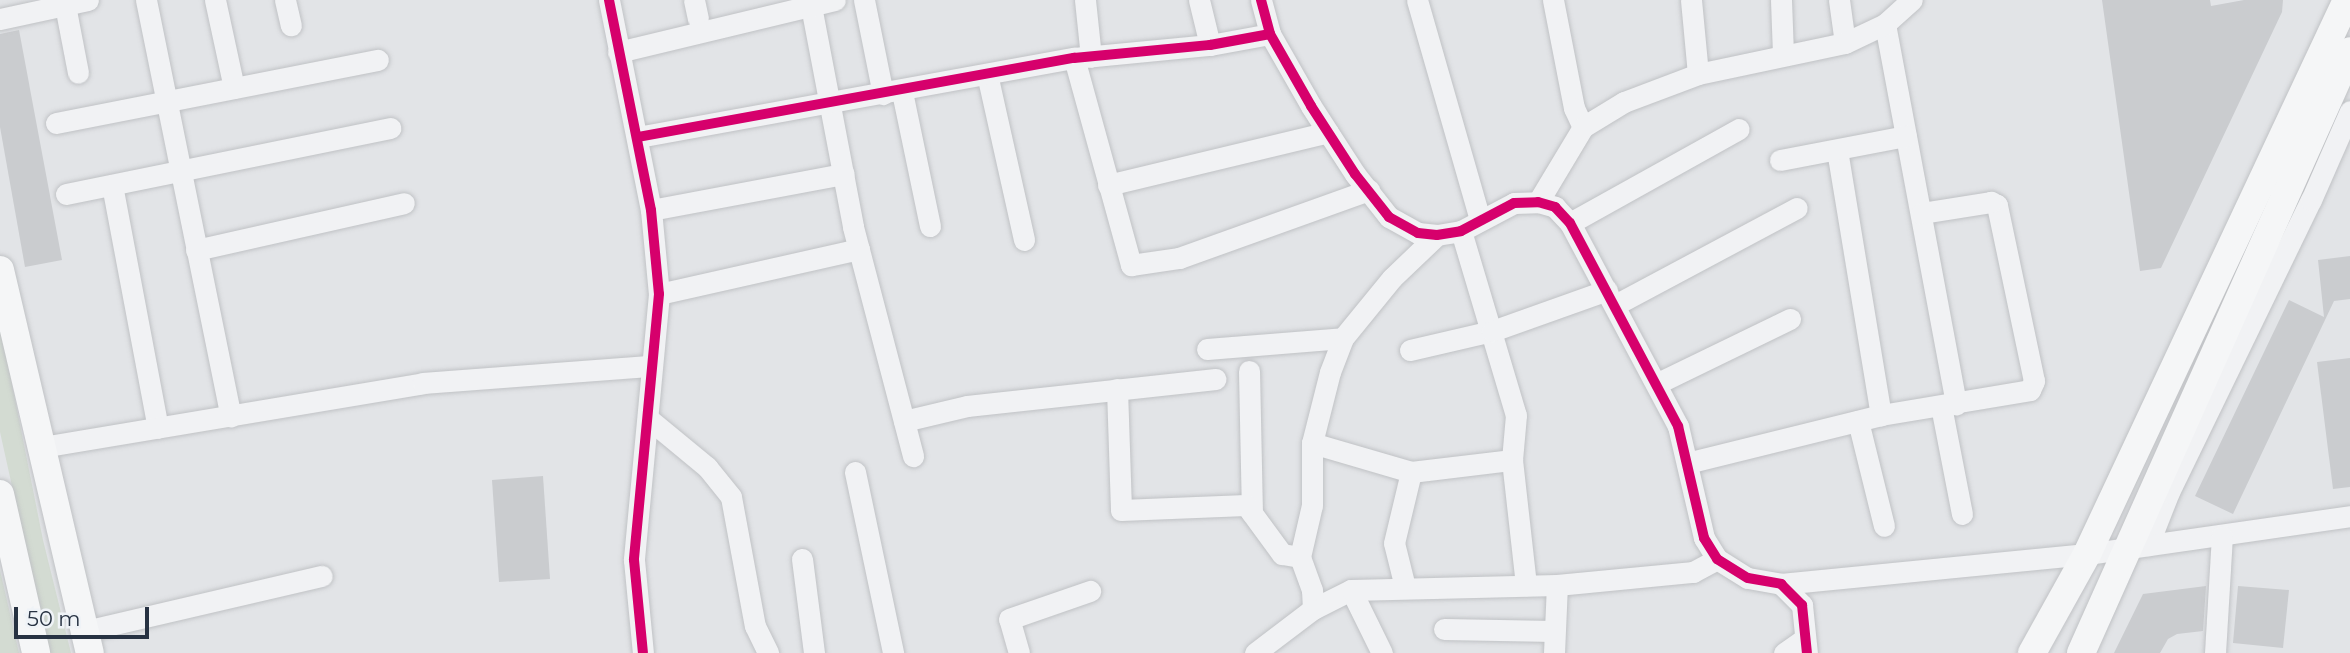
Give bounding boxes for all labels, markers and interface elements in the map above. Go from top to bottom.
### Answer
scale bar [18,594,152,638]
text: 50 m [27,606,81,631]

